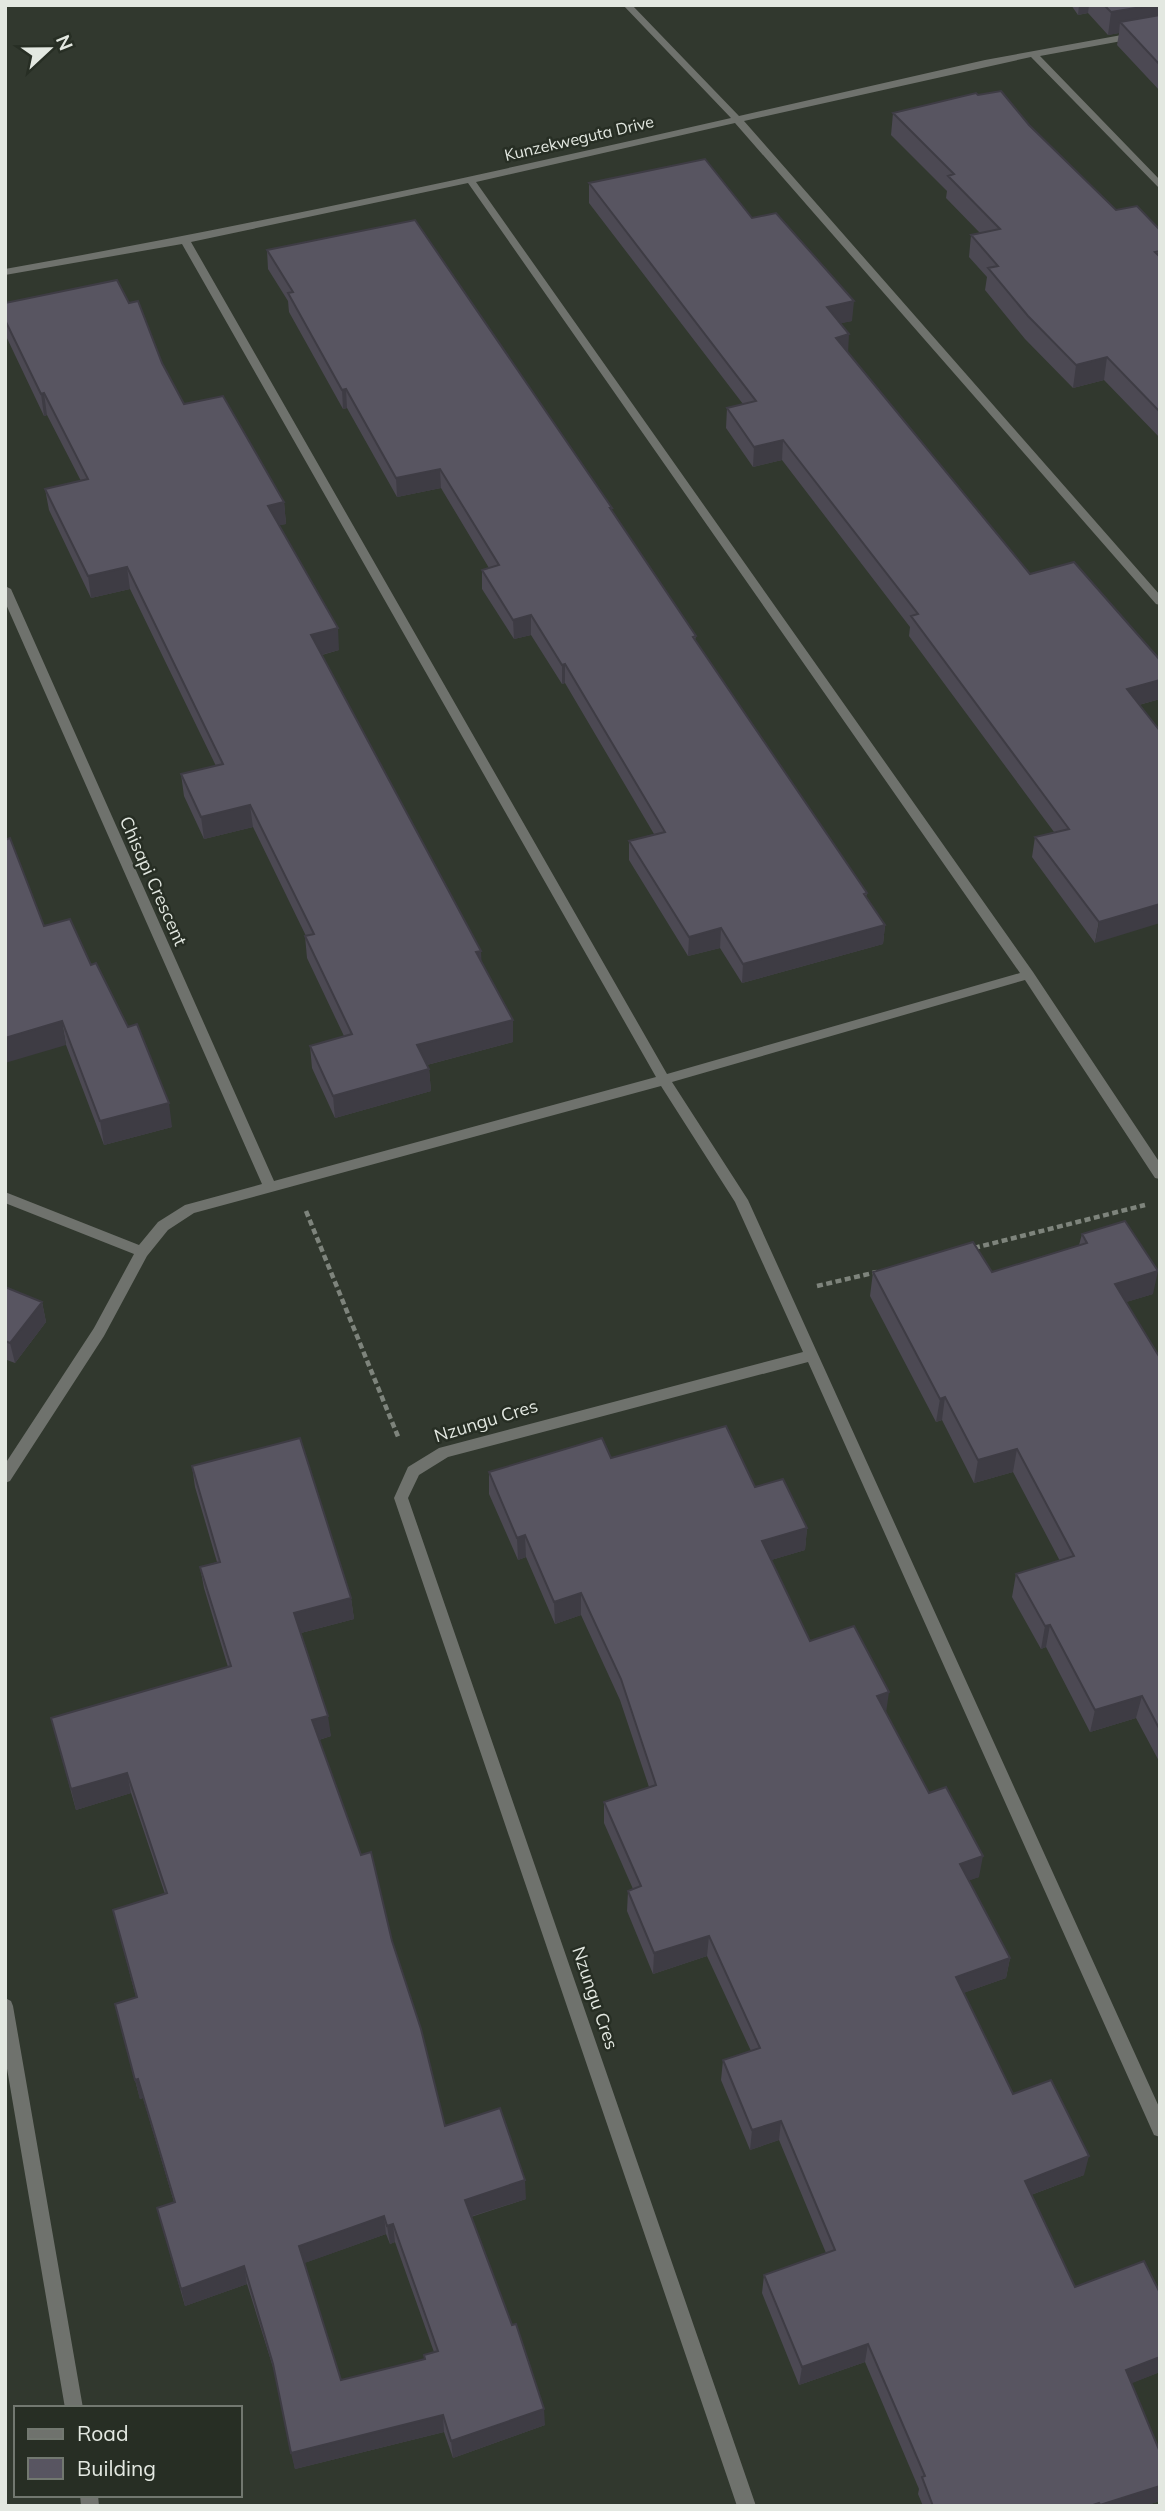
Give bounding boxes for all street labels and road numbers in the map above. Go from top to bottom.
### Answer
street label: Kunzekweguta Drive [502,111,656,165]
street label: Chisapi Crescent [115,812,192,949]
street label: Nzungu Cres [431,1394,540,1447]
street label: Nzungu Cres [567,1943,624,2052]

